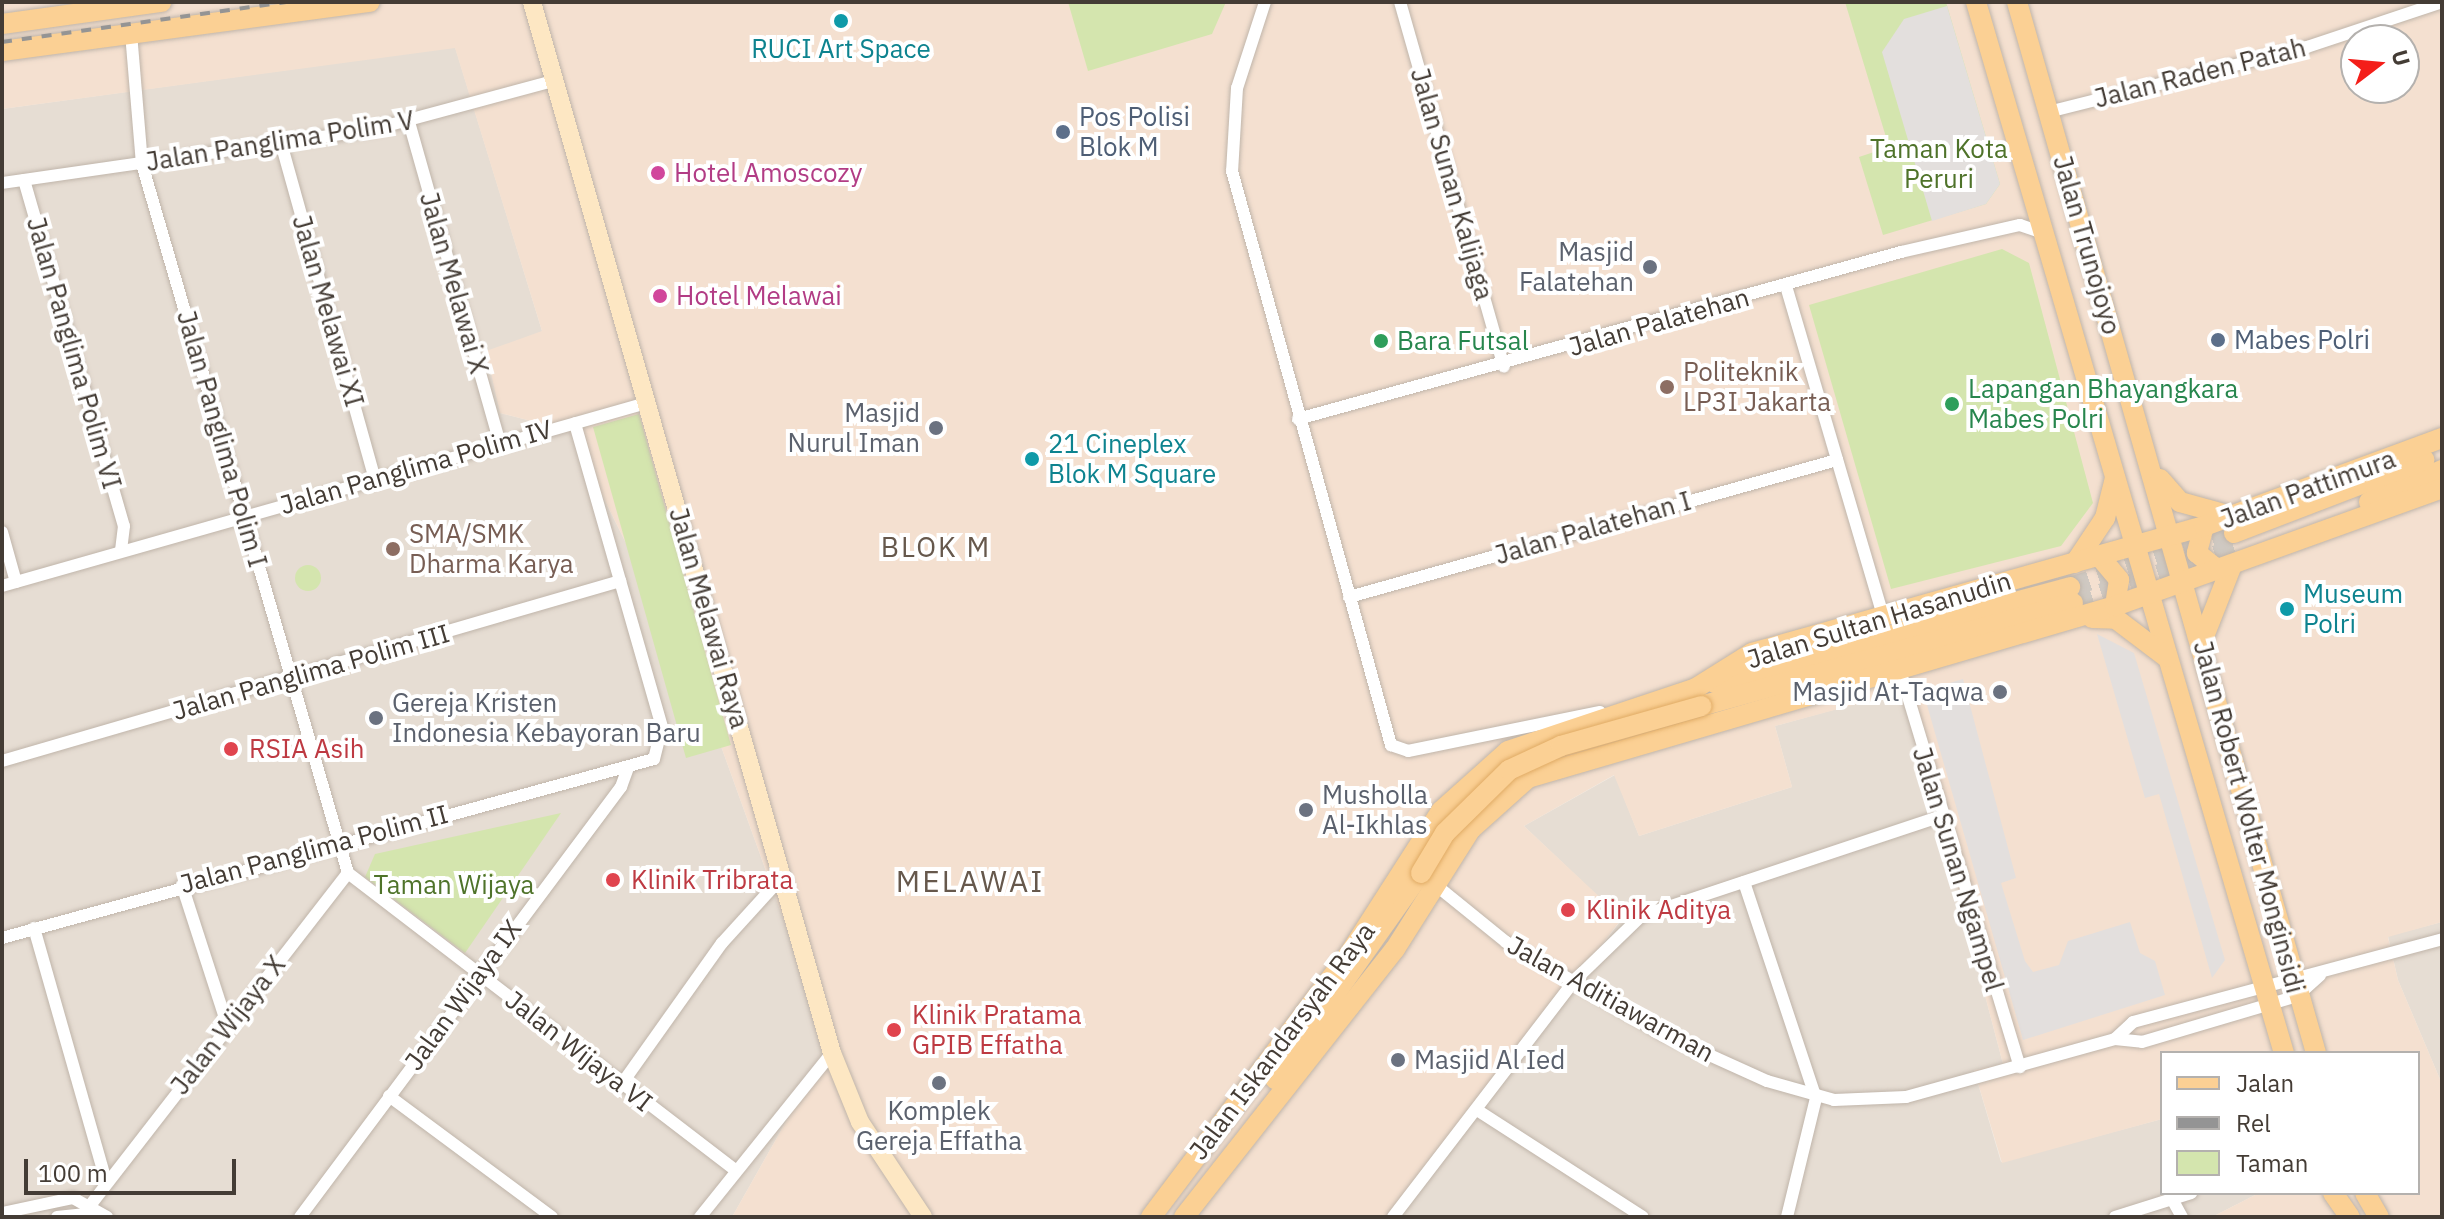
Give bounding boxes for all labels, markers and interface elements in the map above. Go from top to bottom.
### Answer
marker: RUCI Art Space [832,12,850,30]
north arrow [2340,24,2420,104]
street label: Jalan Raden Patah [2091,32,2309,114]
place label: RUCI Art Space [751,33,931,65]
text: U [2386,46,2418,69]
street label: Jalan Sunan Kalijaga [1404,64,1500,304]
place label: Pos Polisi Blok M [1079,101,1190,162]
street label: Jalan Panglima Polim V [144,104,416,178]
marker: Pos Polisi Blok M [1054,123,1072,141]
park label: Taman Kota Peruri [1870,133,2008,194]
street label: Jalan Trunojoyo [2047,152,2127,338]
place label: Hotel Amoscozy [674,157,862,189]
marker: Hotel Amoscozy [649,164,667,182]
street label: Jalan Melawai X [413,189,495,377]
street label: Jalan Melawai XI [286,212,370,410]
street label: Jalan Panglima Polim VI [20,213,128,493]
place label: Masjid Falatehan [1519,236,1634,298]
marker: Masjid Falatehan [1641,258,1659,276]
place label: Hotel Melawai [676,280,842,312]
street label: Jalan Palatehan [1565,281,1753,363]
marker: Hotel Melawai [651,287,669,305]
street label: Jalan Panglima Polim I [170,307,274,571]
place label: Mabes Polri [2234,324,2370,356]
place label: Bara Futsal [1397,325,1529,357]
marker: Mabes Polri [2209,331,2227,349]
marker: Bara Futsal [1372,332,1390,350]
place label: Politeknik LP3I Jakarta [1683,356,1831,418]
place label: Lapangan Bhayangkara Mabes Polri [1968,373,2238,434]
marker: Politeknik LP3I Jakarta [1658,378,1676,396]
marker: Lapangan Bhayangkara Mabes Polri [1943,395,1961,413]
place label: Masjid Nurul Iman [788,397,920,458]
street label: Jalan Panglima Polim IV [276,413,556,521]
marker: Masjid Nurul Iman [927,419,945,437]
place label: 21 Cineplex Blok M Square [1048,428,1216,490]
street label: Jalan Pattimura [2216,443,2400,535]
marker: 21 Cineplex Blok M Square [1023,450,1041,468]
street label: Jalan Palatehan I [1491,485,1695,571]
street label: Jalan Melawai Raya [663,504,755,732]
place label: SMA/SMK Dharma Karya [409,518,574,580]
district label: BLOK M [881,530,991,564]
marker: SMA/SMK Dharma Karya [384,540,402,558]
street label: Jalan Sultan Hasanudin [1743,565,2015,675]
place label: Museum Polri [2303,578,2403,640]
marker: Museum Polri [2278,600,2296,618]
street label: Jalan Panglima Polim III [169,618,453,726]
street label: Jalan Robert Wolter Monginsidi [2187,637,2311,997]
place label: Masjid At-Taqwa [1792,676,1984,708]
marker: Masjid At-Taqwa [1991,683,2009,701]
place label: Gereja Kristen Indonesia Kebayoran Baru [392,687,701,748]
marker: Gereja Kristen Indonesia Kebayoran Baru [367,709,385,727]
place label: RSIA Asih [249,733,365,765]
marker: RSIA Asih [220,738,242,760]
street label: Jalan Sunan Ngampel [1906,743,2010,995]
place label: Musholla Al-Ikhlas [1322,779,1428,840]
street label: Jalan Panglima Polim II [177,798,451,900]
marker: Musholla Al-Ikhlas [1297,801,1315,819]
district label: MELAWAI [896,863,1044,899]
place label: Klinik Tribrata [631,864,793,896]
park label: Taman Wijaya [374,869,534,901]
marker: Klinik Tribrata [602,869,624,891]
place label: Klinik Aditya [1586,894,1731,926]
marker: Klinik Aditya [1557,899,1579,921]
street label: Jalan Wijaya IX [398,914,528,1076]
street label: Jalan Iskandarsyah Raya [1183,916,1381,1166]
street label: Jalan Aditiawarman [1502,929,1720,1069]
street label: Jalan Wijaya X [164,949,292,1101]
street label: Jalan Wijaya VI [499,984,659,1118]
place label: Klinik Pratama GPIB Effatha [912,999,1082,1060]
marker: Klinik Pratama GPIB Effatha [883,1019,905,1041]
place label: Masjid Al Ied [1414,1044,1565,1076]
marker: Masjid Al Ied [1389,1051,1407,1069]
legend [2160,1051,2420,1195]
text: Jalan [2236,1067,2294,1099]
marker: Komplek Gereja Effatha [930,1074,948,1092]
place label: Komplek Gereja Effatha [856,1095,1022,1156]
text: Rel [2236,1107,2271,1139]
scale bar [28,1143,240,1193]
text: Taman [2236,1147,2308,1179]
text: 100 m [38,1157,108,1189]

